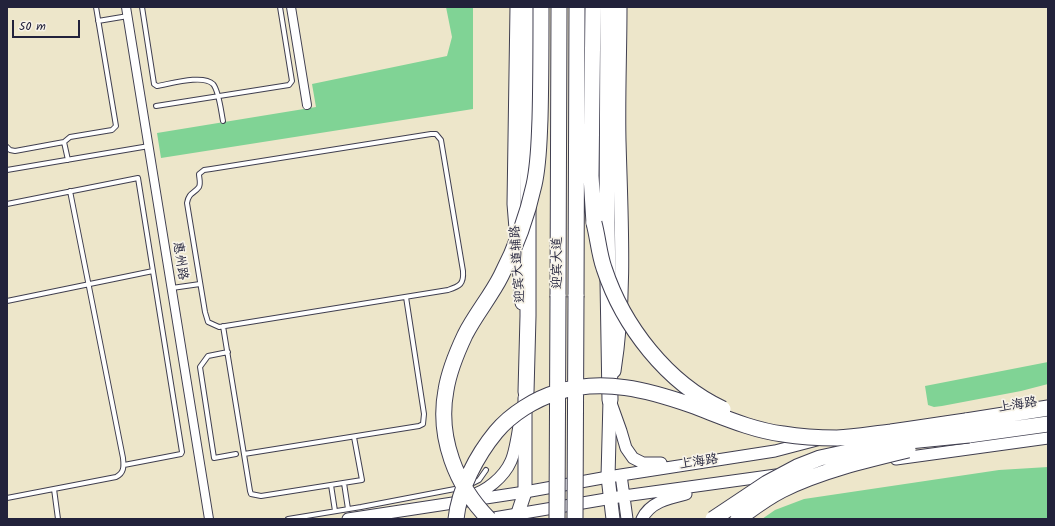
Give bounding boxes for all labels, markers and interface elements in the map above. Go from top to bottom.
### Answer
scale bar [14,12,82,38]
text: 50 m [19,17,46,36]
street label: 迎宾大道辅路 [508,225,530,303]
street label: 迎宾大道 [551,237,567,289]
street label: 惠州路 [168,241,190,281]
street label: 上海路 [998,395,1038,417]
street label: 上海路 [679,452,719,474]

